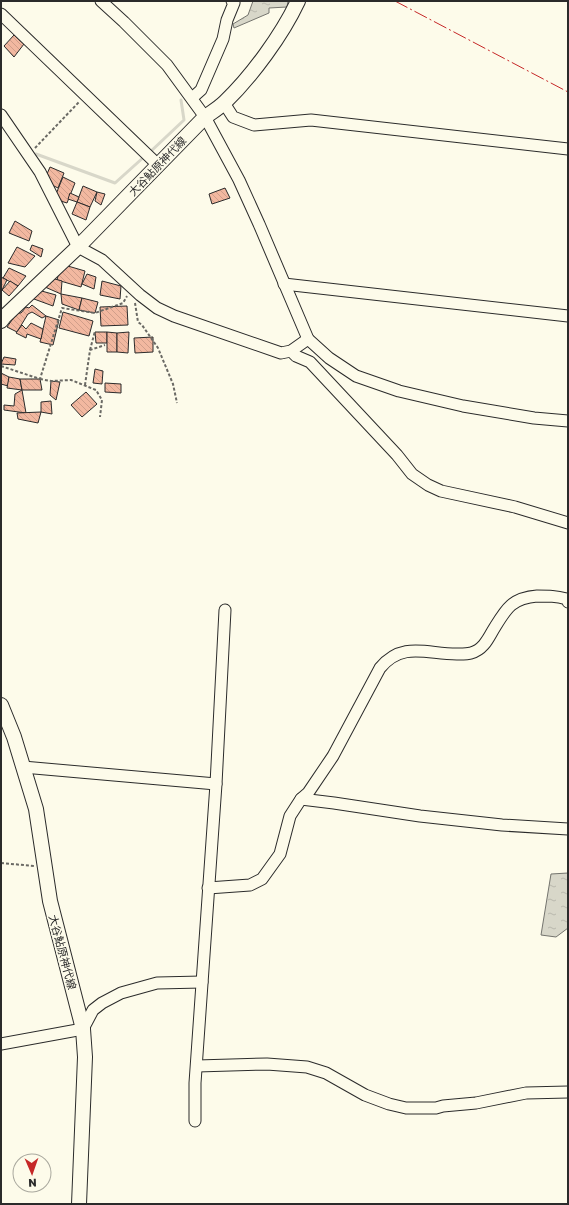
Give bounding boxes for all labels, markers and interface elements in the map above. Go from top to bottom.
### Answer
street label: 大谷鮎原神代線 [126,134,188,198]
street label: 大谷鮎原神代線 [47,913,79,991]
north arrow [12,1153,52,1193]
text: N [28,1177,37,1190]

